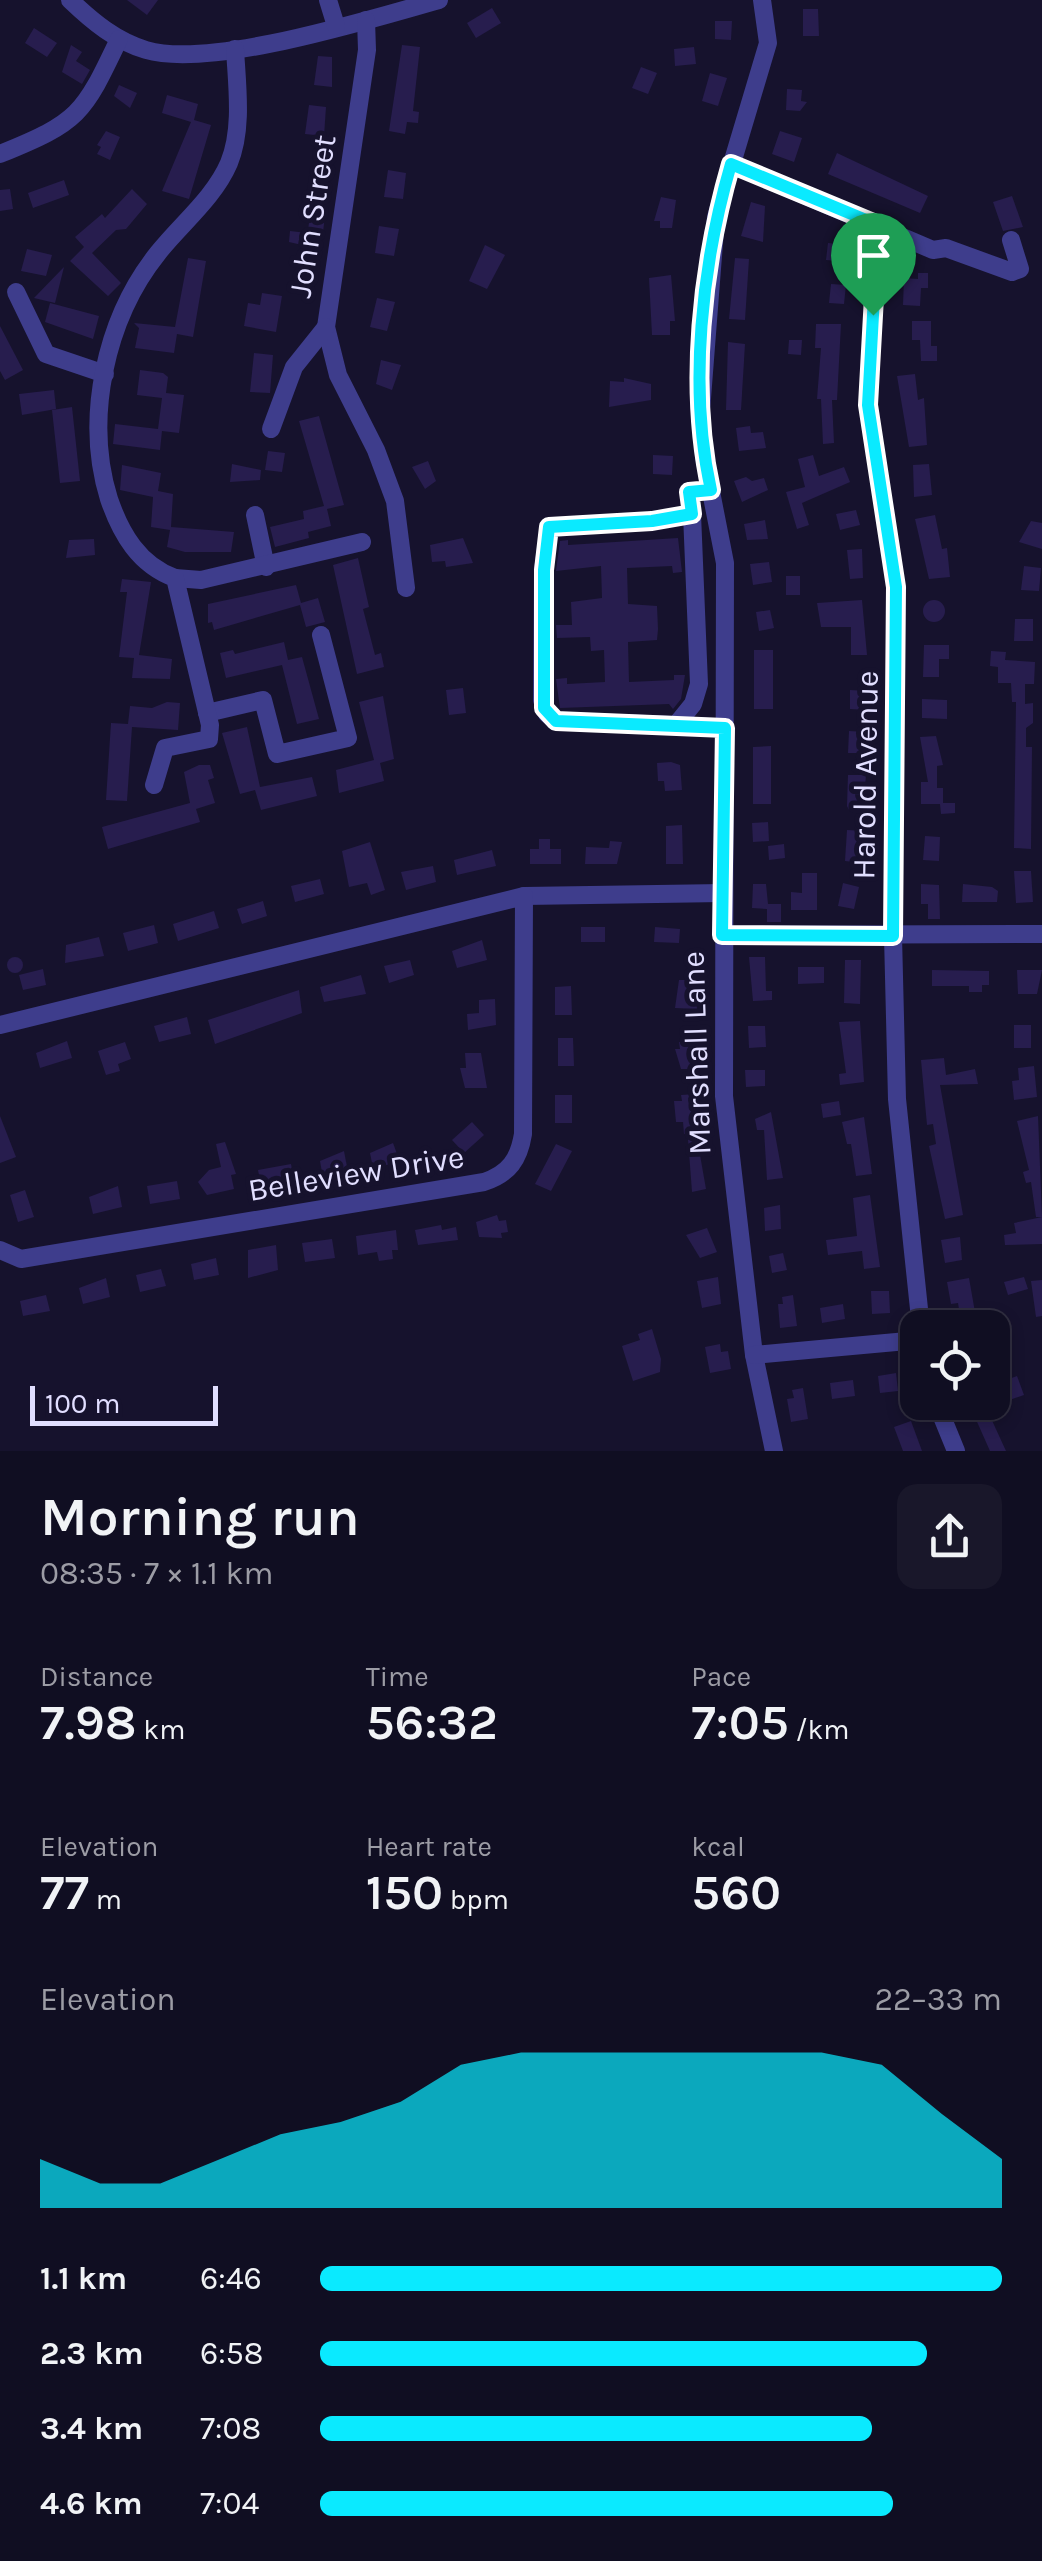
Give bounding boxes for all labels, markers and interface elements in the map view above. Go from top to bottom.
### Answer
street label: John Street [281,132,344,300]
pin [831,213,916,316]
icon: arrive [846,228,901,283]
street label: Harold Avenue [845,670,886,880]
street label: Marshall Lane [674,950,719,1156]
street label: Belleview Drive [245,1138,467,1209]
map controls [900,1310,1010,1420]
button: locate [900,1310,1010,1420]
scale bar [30,1381,218,1426]
text: 100 m [45,1387,120,1420]
button: share [897,1484,1002,1589]
text: Morning run [40,1485,360,1549]
text: 08:35 · 7 × 1.1 km [40,1555,273,1592]
text: Distance [40,1660,153,1693]
text: Time [366,1660,429,1693]
text: Pace [691,1660,751,1693]
text: 7.98 [40,1693,137,1752]
text: 56:32 [366,1693,498,1752]
text: 7:05 [691,1693,789,1752]
text: km [137,1713,185,1746]
text: /km [789,1713,849,1746]
text: Elevation [40,1830,159,1863]
text: Heart rate [366,1830,492,1863]
text: kcal [691,1830,745,1863]
text: 77 [40,1863,89,1922]
text: 150 [366,1863,443,1922]
text: 560 [691,1863,781,1922]
text: m [89,1883,122,1916]
text: bpm [443,1883,509,1916]
text: Elevation [40,1981,175,2018]
text: 22–33 m [874,1981,1002,2018]
text: 1.1 km [40,2260,127,2297]
text: 6:46 [200,2260,262,2297]
text: 2.3 km [40,2335,144,2372]
text: 6:58 [200,2335,263,2372]
text: 3.4 km [40,2410,143,2447]
text: 7:08 [200,2410,261,2447]
text: 4.6 km [40,2485,143,2522]
text: 7:04 [200,2485,259,2522]

